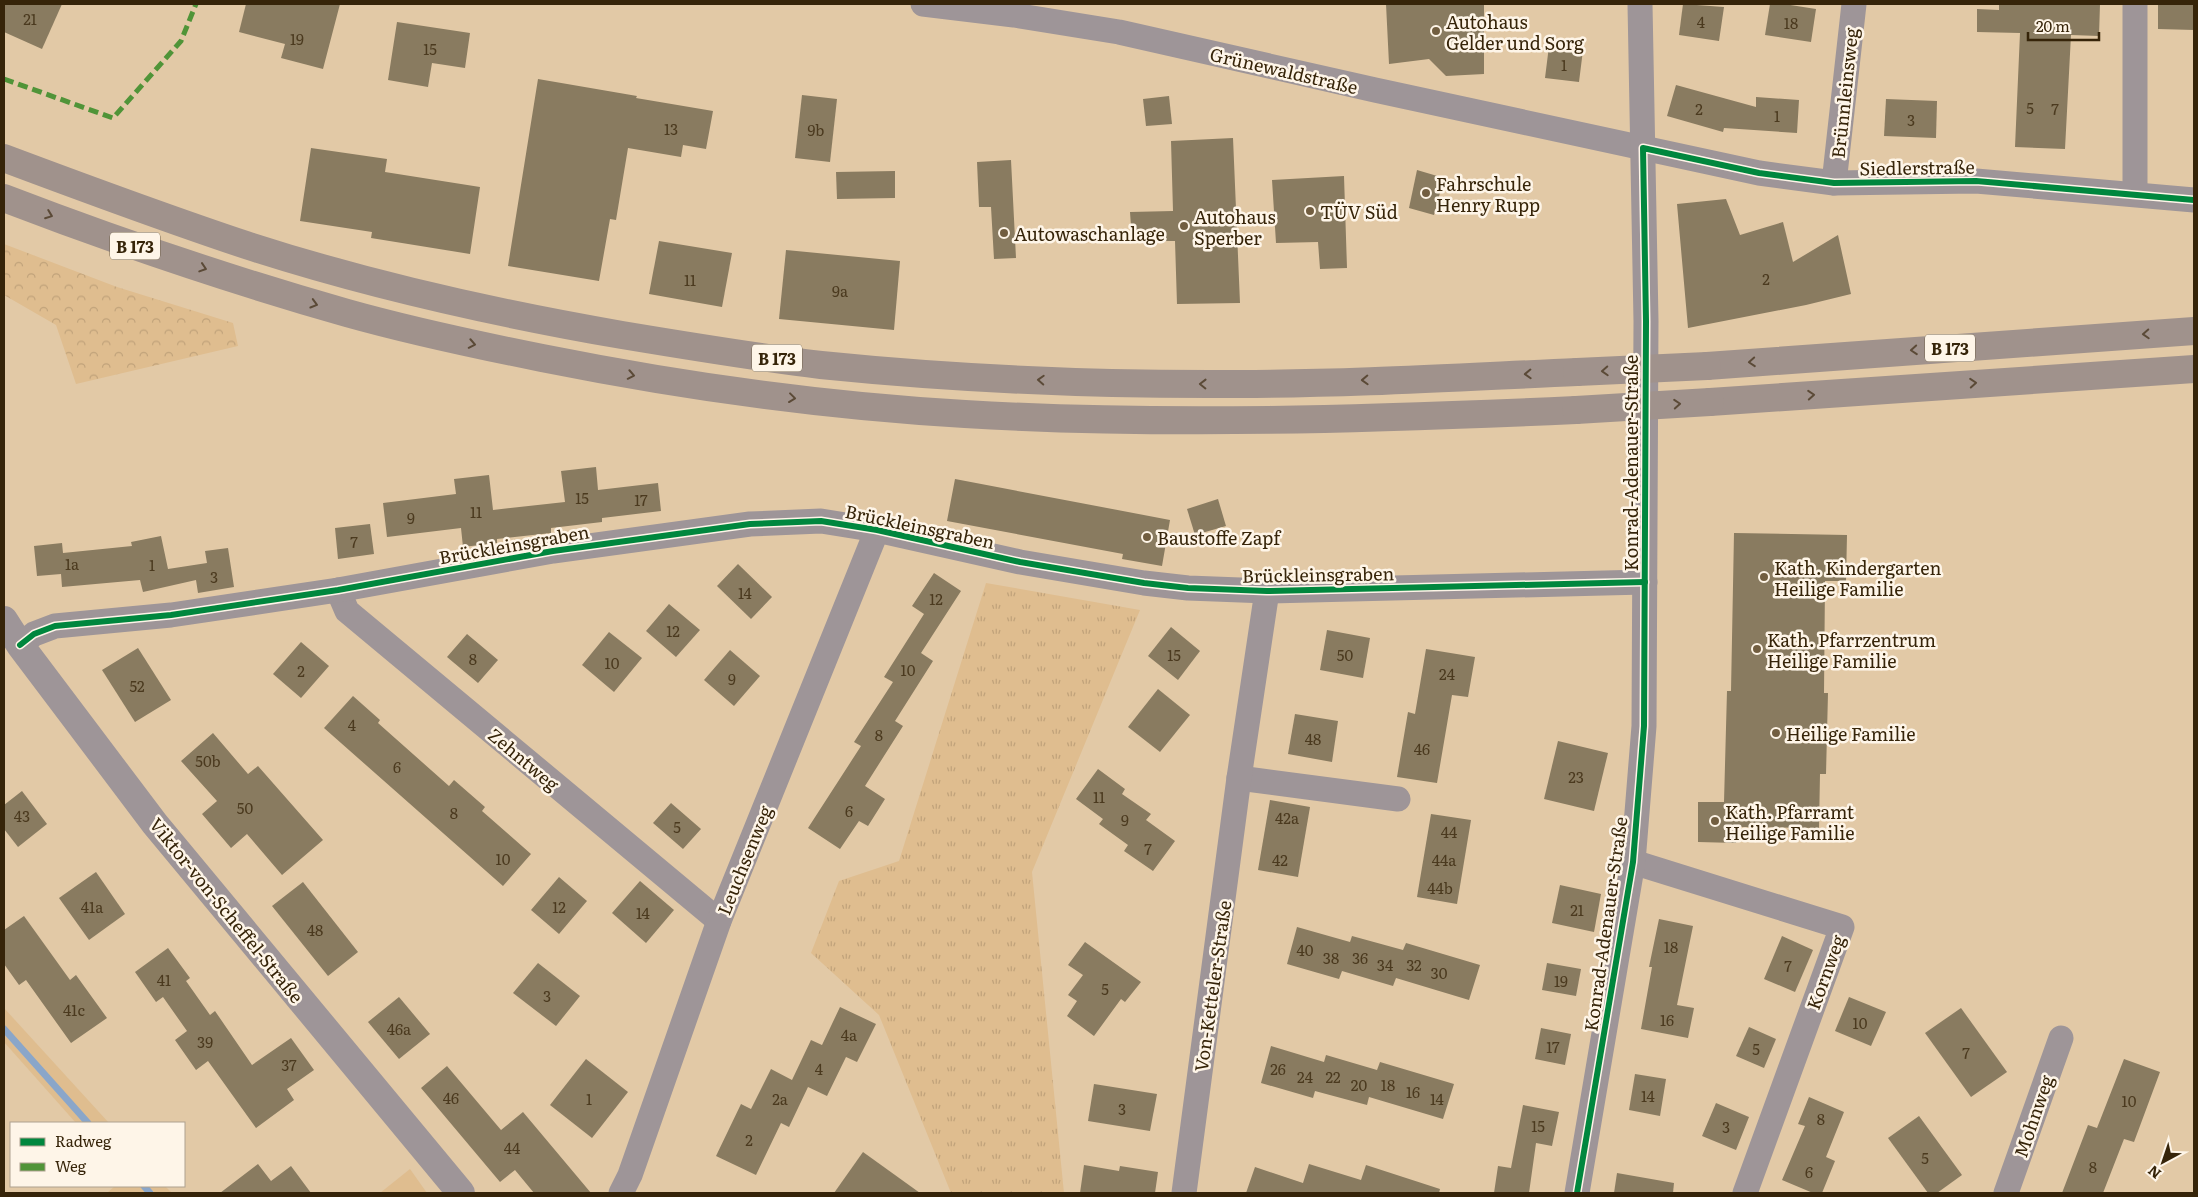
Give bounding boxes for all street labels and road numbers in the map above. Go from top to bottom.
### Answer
street label: Brünnleinsweg [1824,25,1864,160]
street label: Grünewaldstraße [1207,40,1361,100]
street label: Siedlerstraße [1859,152,1975,182]
road number: B 173 [110,232,160,260]
road number: B 173 [1925,334,1975,362]
road number: B 173 [752,344,802,372]
street label: Konrad-Adenauer-Straße [1617,355,1644,571]
street label: Brückleinsgraben [843,497,997,555]
street label: Brückleinsgraben [437,517,591,571]
street label: Brückleinsgraben [1242,559,1395,589]
street label: Zehntweg [483,721,566,797]
street label: Leuchsenweg [710,800,779,919]
street label: Viktor-von-Scheffel-Straße [144,811,310,1009]
street label: Konrad-Adenauer-Straße [1577,815,1633,1033]
street label: Von-Ketteler-Straße [1187,899,1237,1073]
street label: Kornweg [1799,930,1851,1013]
street label: Mohnweg [2006,1070,2060,1161]

